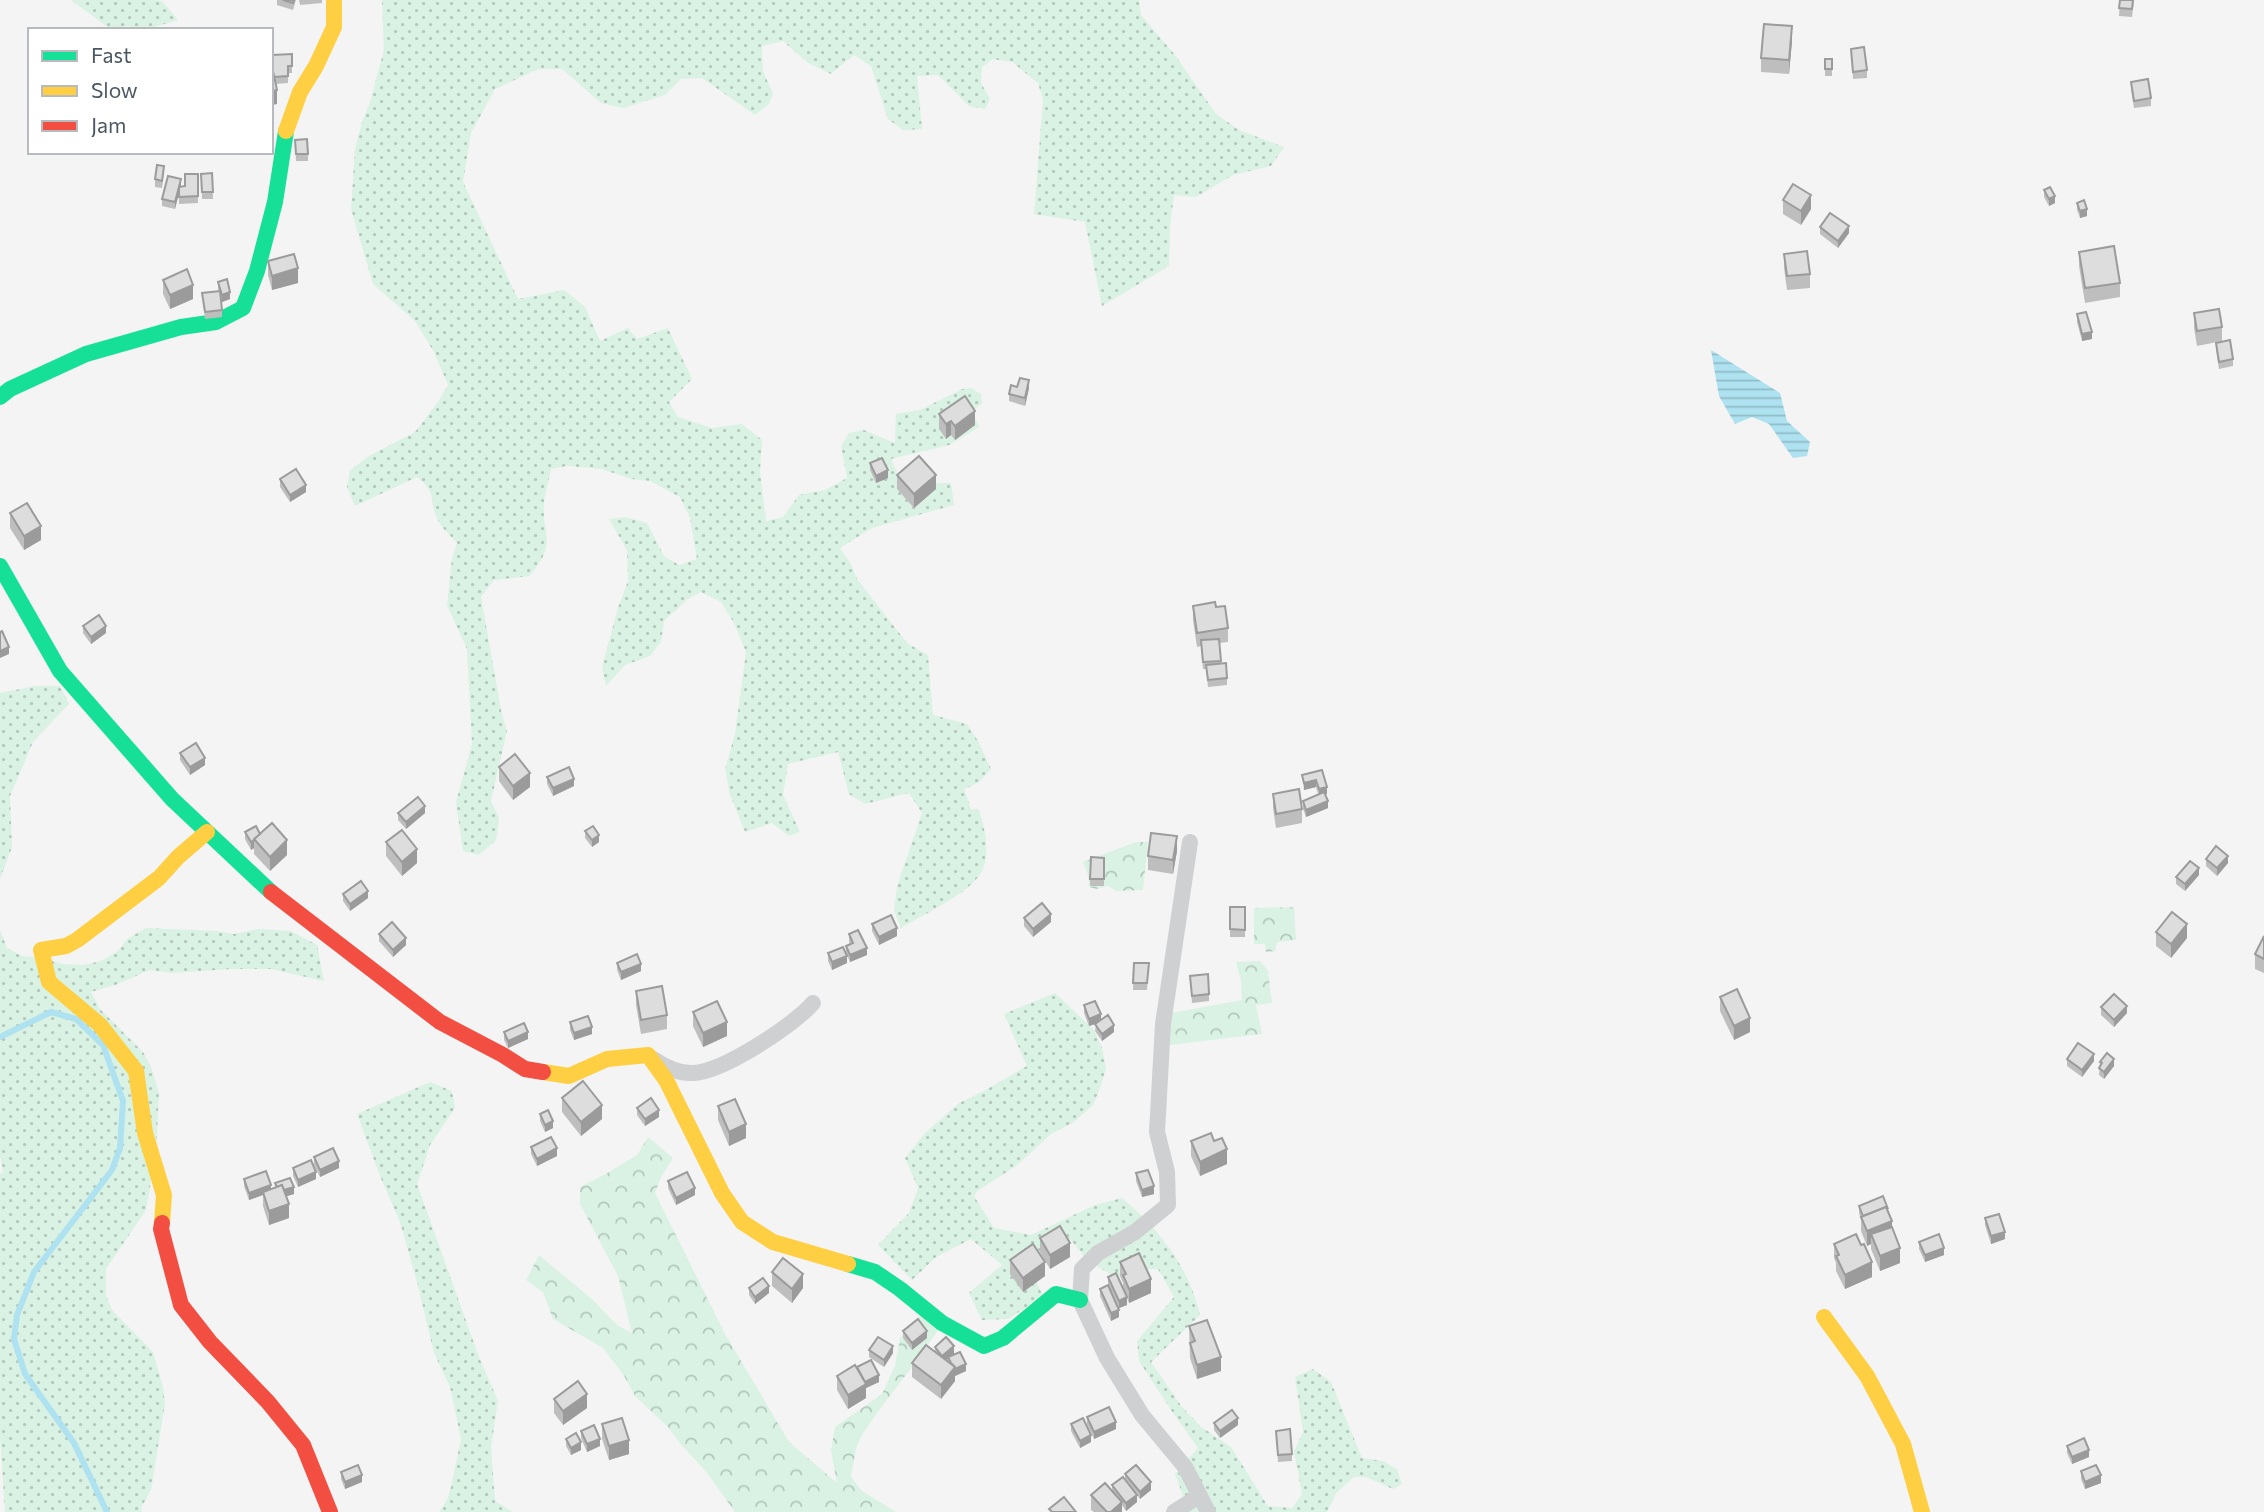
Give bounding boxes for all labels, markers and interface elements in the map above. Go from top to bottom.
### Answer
legend [28,28,273,154]
text: Fast [91,42,132,67]
text: Slow [91,77,138,102]
text: Jam [91,112,126,137]

